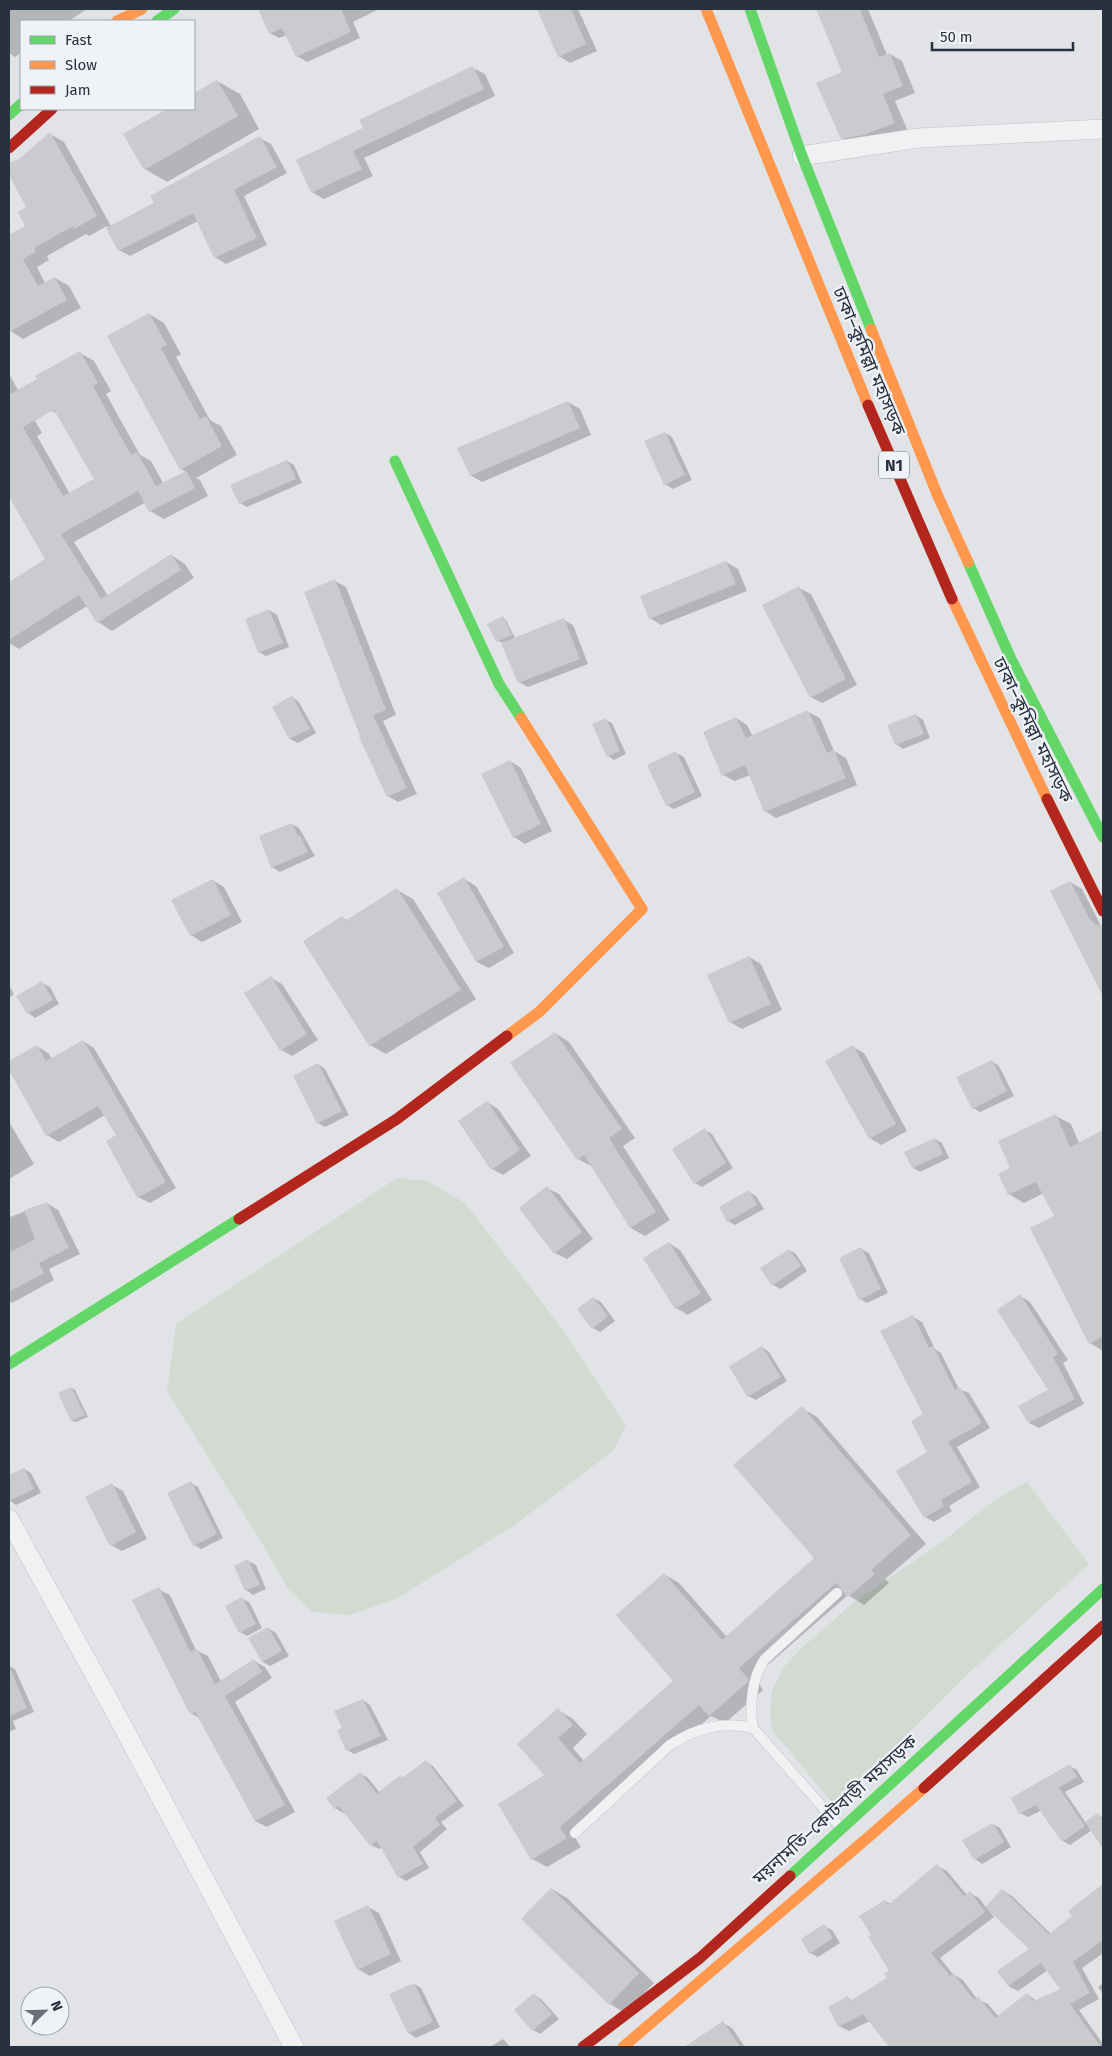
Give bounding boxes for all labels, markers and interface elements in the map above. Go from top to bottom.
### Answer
legend [20,20,195,110]
scale bar [932,20,1073,52]
text: 50 m [940,28,973,46]
text: Fast [65,31,92,49]
text: Slow [65,56,97,74]
text: Jam [65,81,91,99]
street label: ঢাকা–কুমিল্লা মহাসড়ক [827,283,910,439]
road number: N1 [879,452,909,478]
street label: ঢাকা–কুমিল্লা মহাসড়ক [988,653,1078,807]
street label: ময়নামতি–কোটবাড়ী মহাসড়ক [748,1730,922,1890]
north arrow [20,1986,70,2036]
text: N [47,1999,66,2014]

